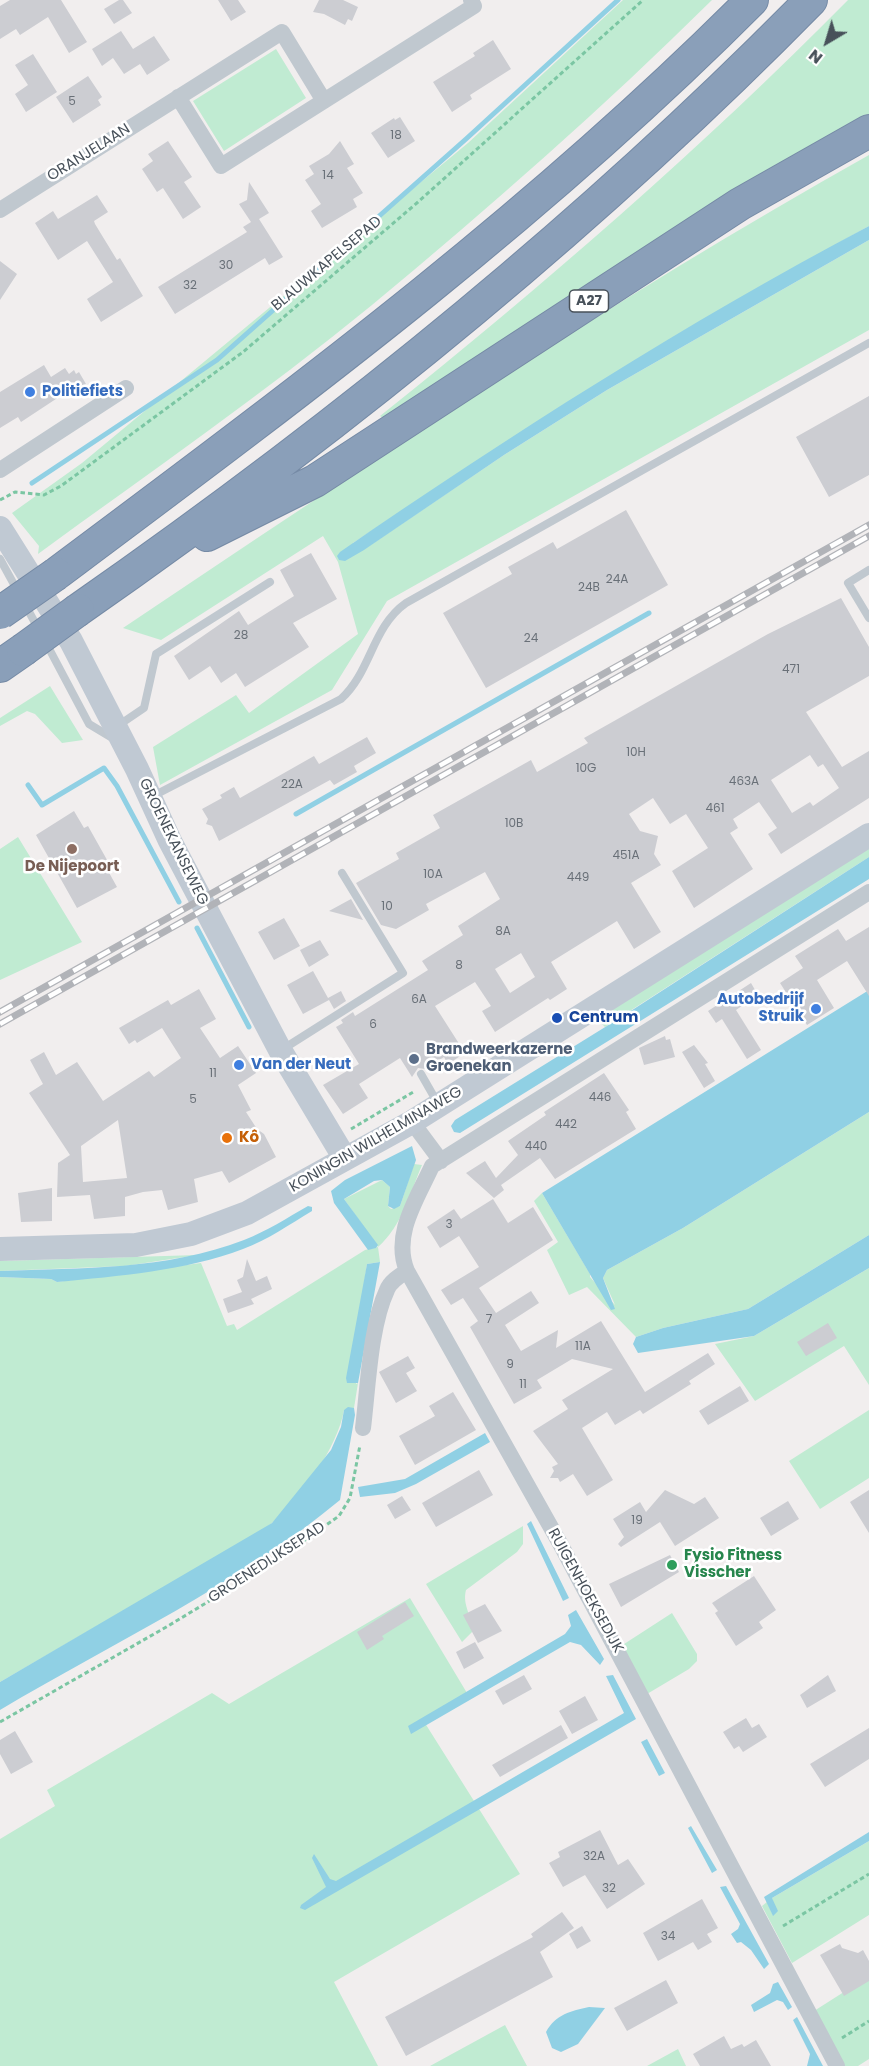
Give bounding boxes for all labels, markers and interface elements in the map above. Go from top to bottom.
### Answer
north arrow [797,12,857,72]
text: N [804,44,827,69]
house number: 5 [68,95,76,109]
street label: ORANJELAAN [44,120,134,186]
house number: 18 [390,129,402,143]
house number: 14 [322,169,334,183]
street label: BLAUWKAPELSEPAD [268,213,386,315]
house number: 30 [219,259,233,273]
house number: 32 [183,279,197,293]
road number: A27 [570,290,608,312]
place label: Politiefiets [42,383,123,401]
marker: Politiefiets [23,385,37,399]
house number: 24A [606,573,628,587]
house number: 24B [578,581,600,595]
house number: 28 [234,629,248,643]
house number: 24 [524,632,538,646]
house number: 471 [782,663,800,677]
house number: 10H [626,746,646,760]
house number: 10G [576,762,596,776]
house number: 463A [729,775,759,789]
street label: GROENEKANSEWEG [135,776,211,908]
house number: 22A [281,778,303,792]
house number: 461 [705,802,725,816]
house number: 10B [505,817,523,831]
marker: De Nijepoort [65,842,79,856]
house number: 451A [612,849,640,863]
place label: De Nijepoort [25,858,119,876]
house number: 10A [423,868,443,882]
house number: 449 [567,871,589,885]
house number: 10 [381,900,393,914]
house number: 8A [495,925,511,939]
house number: 8 [455,959,463,973]
place label: Autobedrijf Struik [717,991,804,1026]
house number: 6A [411,993,427,1007]
marker: Autobedrijf Struik [809,1002,823,1016]
place label: Centrum [569,1009,638,1027]
marker: Centrum [550,1011,564,1025]
house number: 6 [369,1018,377,1032]
place label: Brandweerkazerne Groenekan [426,1041,573,1076]
marker: Brandweerkazerne Groenekan [407,1052,421,1066]
place label: Van der Neut [251,1056,351,1074]
marker: Van der Neut [232,1058,246,1072]
house number: 11 [209,1067,217,1081]
street label: KONINGIN WILHELMINAWEG [287,1083,465,1197]
house number: 446 [589,1091,611,1105]
house number: 5 [189,1093,197,1107]
house number: 442 [555,1118,577,1132]
place label: Kô [239,1129,259,1147]
marker: Kô [220,1131,234,1145]
house number: 440 [525,1140,547,1154]
house number: 3 [445,1218,453,1232]
house number: 7 [486,1313,492,1327]
house number: 11A [575,1340,591,1354]
house number: 9 [506,1358,514,1372]
house number: 11 [519,1378,527,1392]
house number: 19 [631,1514,643,1528]
street label: GROENEDIJKSEPAD [205,1519,329,1607]
street label: RUIGENHOEKSEDIJK [543,1526,627,1656]
place label: Fysio Fitness Visscher [684,1547,782,1582]
marker: Fysio Fitness Visscher [665,1558,679,1572]
house number: 32A [583,1850,605,1864]
house number: 32 [602,1882,616,1896]
house number: 34 [661,1930,675,1944]

